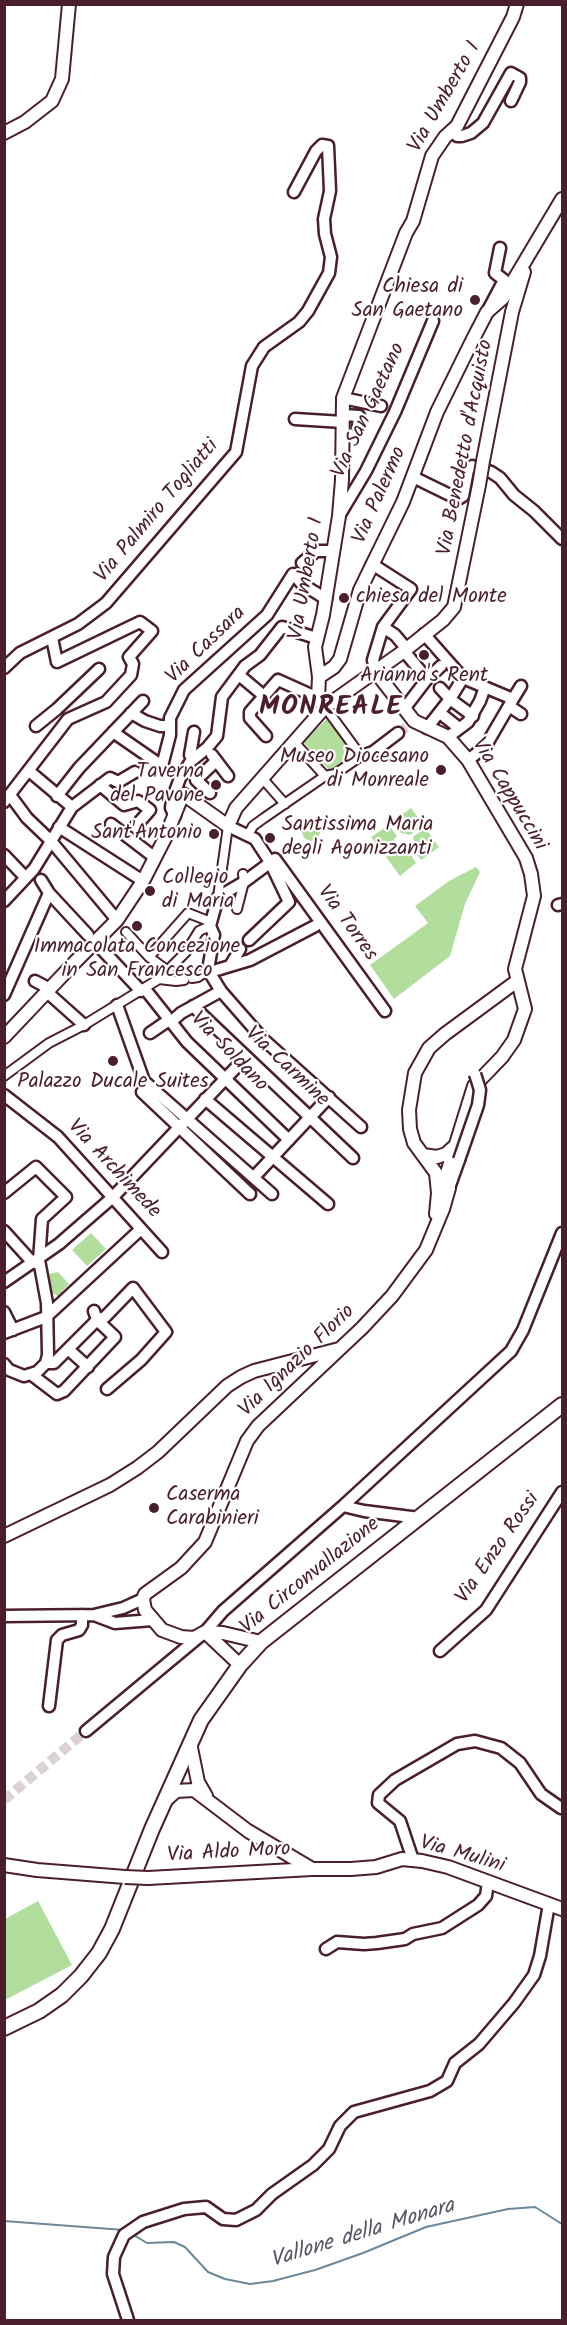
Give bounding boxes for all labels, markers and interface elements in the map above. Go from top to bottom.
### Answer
street label: Via Umberto I [404,38,488,158]
place label: Chiesa di San Gaetano [352,275,463,325]
marker: Chiesa di San Gaetano [468,293,482,307]
street label: Via Benedetto d'Acquisto [434,338,500,558]
street label: Via San Gaetano [328,340,412,482]
street label: Via Palmiro Togliatti [91,435,225,589]
street label: Via Palermo [348,444,414,548]
street label: Via Umberto I [285,516,331,642]
place label: chiesa del Monte [356,585,507,611]
marker: chiesa del Monte [337,591,351,605]
street label: Via Cassara [162,602,252,690]
marker: Arianna's Rent [417,648,431,662]
place label: Arianna's Rent [360,664,488,690]
district label: MONREALE [259,693,403,725]
street label: Via Cappuccini [465,734,551,856]
place label: Museo Diocesano di Monreale [280,745,429,795]
place label: Taverna del Pavone [110,760,204,810]
marker: Museo Diocesano di Monreale [434,763,448,777]
marker: Taverna del Pavone [209,778,223,792]
place label: Santissima Maria degli Agonizzanti [282,813,433,863]
place label: Sant'Antonio [91,821,202,847]
marker: Sant'Antonio [207,827,221,841]
marker: Santissima Maria degli Agonizzanti [263,831,277,845]
place label: Collegio di Maria [162,866,234,916]
street label: Via Torres [310,881,382,967]
marker: Collegio di Maria [143,884,157,898]
marker: Immacolata Concezione in San Francesco [130,919,144,933]
place label: Immacolata Concezione in San Francesco [34,935,240,985]
street label: Via Soldano [184,1008,272,1098]
street label: Via Carmine [239,1023,333,1113]
marker: Palazzo Ducale Suites [106,1054,120,1068]
place label: Palazzo Ducale Suites [17,1070,209,1096]
street label: Via Archimede [61,1115,165,1225]
street label: Via Ignazio Florio [235,1300,361,1424]
place label: Caserma Carabinieri [166,1483,259,1533]
street label: Via Enzo Rossi [451,1489,547,1609]
marker: Caserma Carabinieri [147,1501,161,1515]
street label: Via Circonvallazione [236,1513,386,1641]
street label: Via Mulini [416,1832,508,1880]
street label: Via Aldo Moro [167,1838,291,1870]
water label: Vallone della Monara [268,2194,458,2276]

